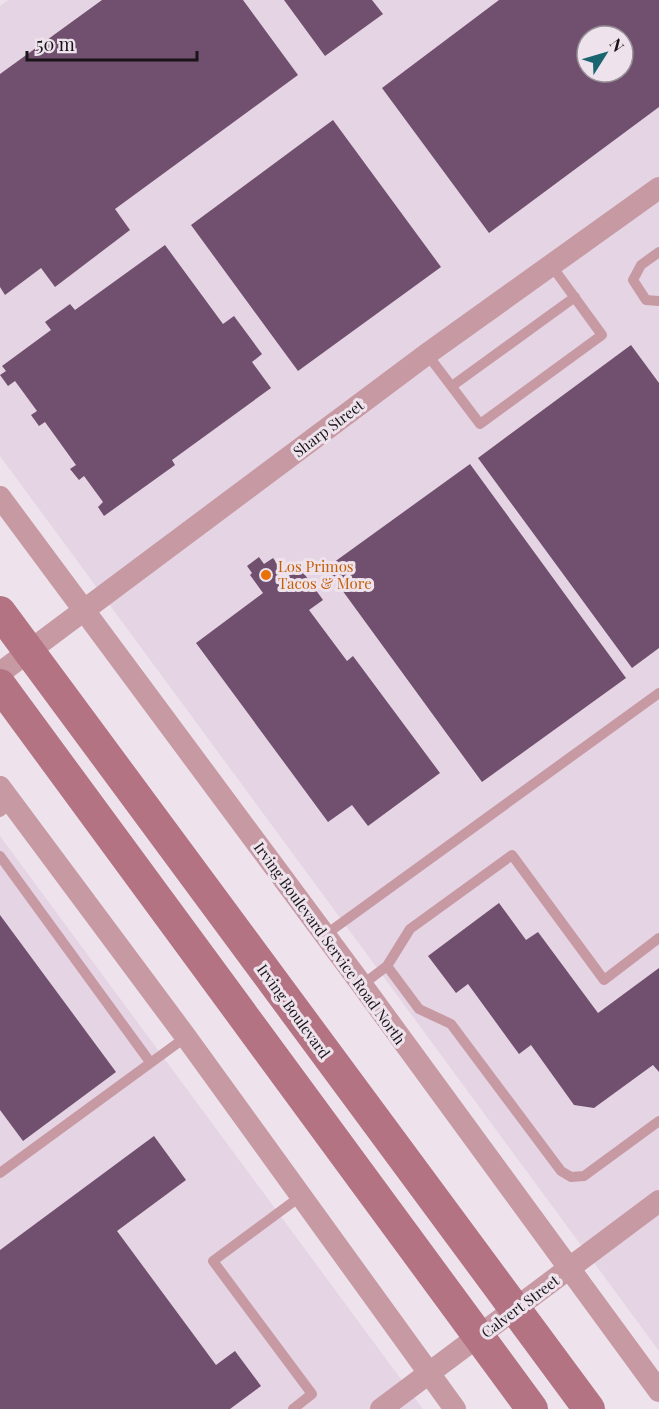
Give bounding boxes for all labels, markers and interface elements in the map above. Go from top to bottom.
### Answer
scale bar [27,24,196,62]
north arrow [575,24,635,84]
text: 50 m [36,32,75,56]
text: N [606,34,630,56]
street label: Sharp Street [289,394,368,461]
place label: Los Primos Tacos & More [278,556,372,593]
marker: Los Primos Tacos & More [259,568,273,582]
street label: Irving Boulevard Service Road North [251,838,409,1048]
street label: Irving Boulevard [254,961,334,1061]
street label: Calvert Street [477,1270,564,1342]

